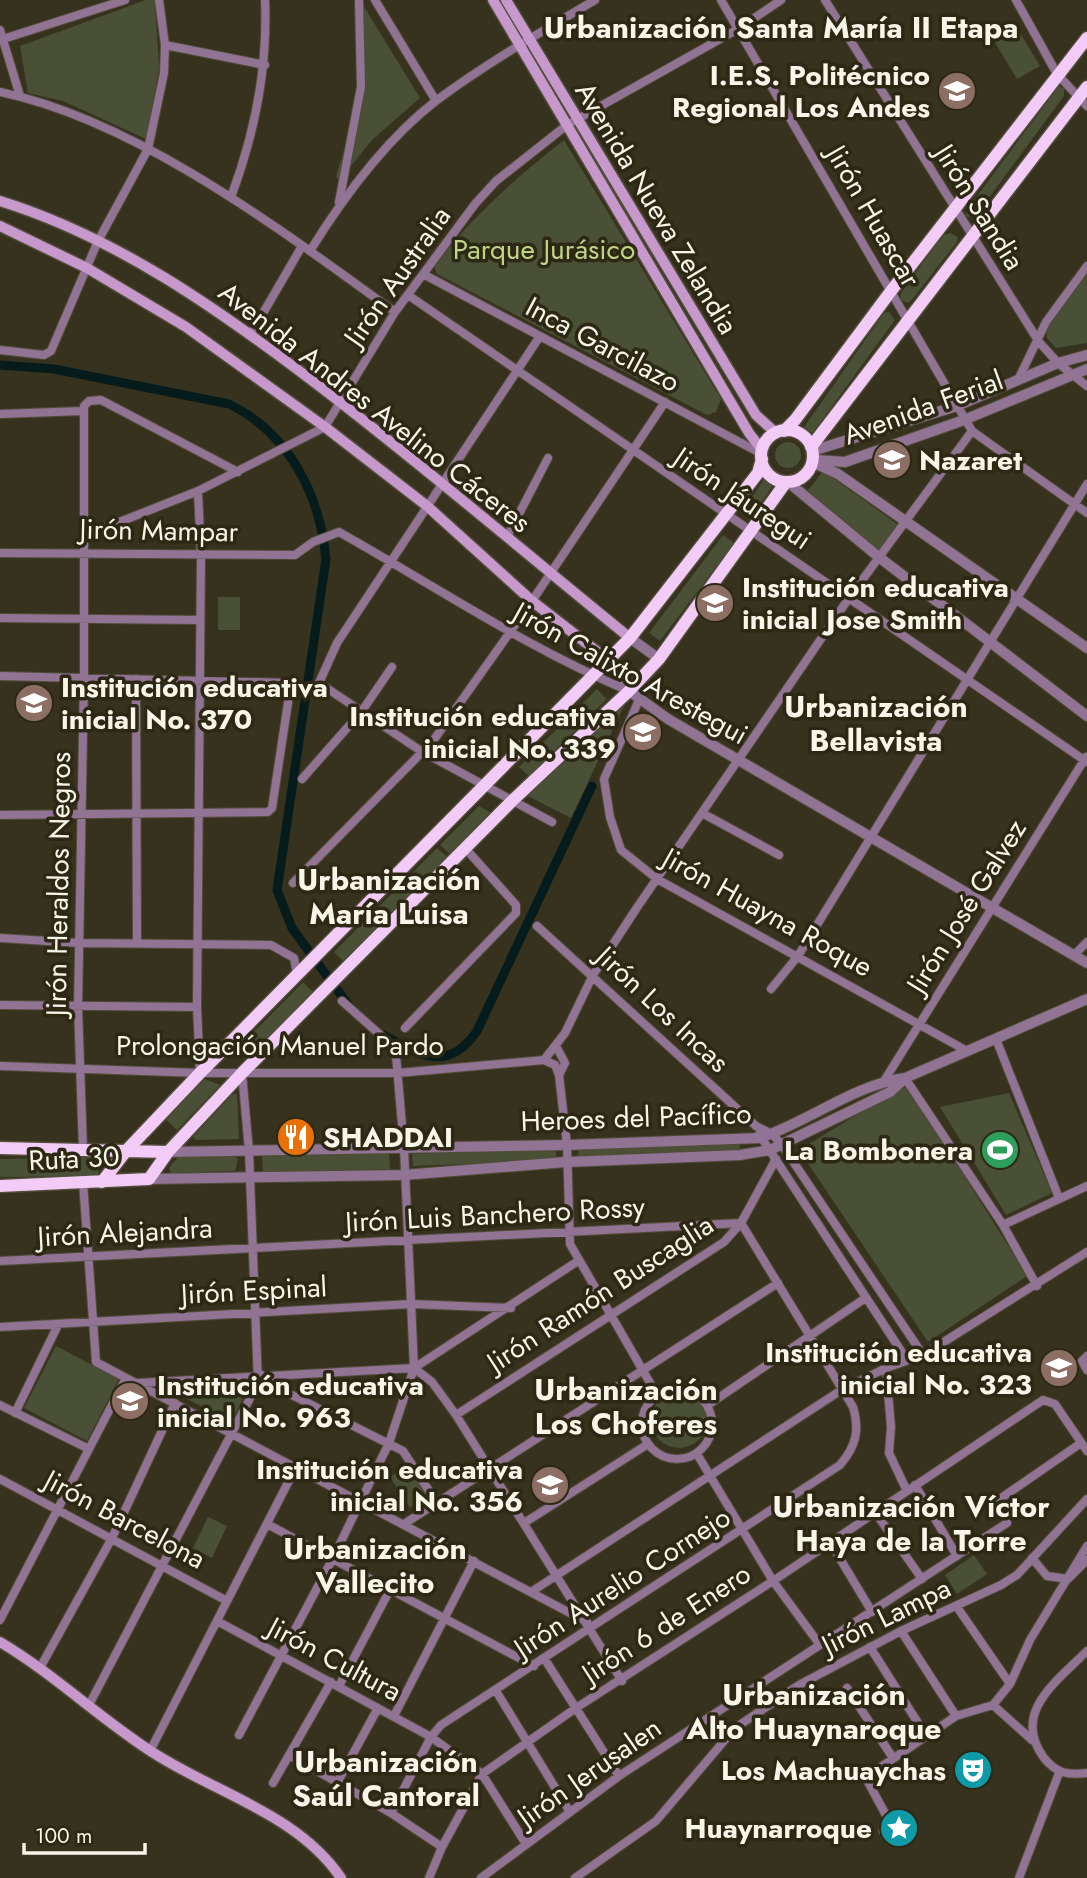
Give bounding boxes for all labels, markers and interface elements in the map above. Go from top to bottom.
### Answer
district label: Urbanización Santa María II Etapa [544,6,1018,49]
place label: I.E.S. Politécnico Regional Los Andes [672,55,930,128]
school or university icon: I.E.S. Politécnico Regional Los Andes [936,70,978,112]
street label: Avenida Nueva Zelandia [565,74,748,342]
street label: Jirón Sandia [923,133,1035,278]
street label: Jirón Huascar [814,134,931,295]
street label: Jirón Australia [332,198,461,358]
park label: Parque Jurásico [453,229,635,270]
street label: Avenida Andres Avelino Cáceres [210,272,540,543]
street label: Inca Garcilazo [518,287,687,402]
street label: Avenida Ferial [837,360,1009,455]
street label: Jirón Jáuregui [662,435,820,560]
school or university icon: Nazaret [871,439,913,481]
place label: Nazaret [919,440,1022,481]
street label: Jirón Mampar [75,509,239,552]
place label: Institución educativa inicial Jose Smith [742,567,1009,640]
school or university icon: Institución educativa inicial Jose Smith [694,582,736,624]
street label: Jirón Calixto Arestegui [502,590,756,755]
place label: Institución educativa inicial No. 370 [61,667,328,740]
school or university icon: Institución educativa inicial No. 370 [13,682,55,724]
district label: Urbanización Bellavista [784,685,968,762]
place label: Institución educativa inicial No. 339 [349,696,616,769]
school or university icon: Institución educativa inicial No. 339 [622,711,664,753]
street label: Jirón Heraldos Negros [36,752,81,1020]
street label: Jirón José Galvez [894,811,1036,1005]
street label: Jirón Huayna Roque [652,836,880,987]
district label: Urbanización María Luisa [297,858,481,935]
street label: Jirón Los Incas [584,934,738,1082]
street label: Prolongación Manuel Pardo [116,1025,444,1066]
street label: Heroes del Pacífico [520,1093,752,1142]
restaurant icon: SHADDAI [275,1116,317,1158]
place label: SHADDAI [323,1117,453,1158]
sports icon: La Bombonera [979,1129,1021,1171]
place label: La Bombonera [784,1130,973,1171]
street label: Ruta 30 [27,1136,121,1181]
street label: Jirón Luis Banchero Rossy [340,1186,647,1243]
street label: Jirón Ramón Buscaglia [476,1205,722,1384]
street label: Jirón Alejandra [33,1207,214,1258]
street label: Jirón Espinal [176,1266,328,1315]
place label: Institución educativa inicial No. 323 [765,1332,1032,1405]
school or university icon: Institución educativa inicial No. 323 [1038,1347,1080,1389]
place label: Institución educativa inicial No. 963 [157,1365,424,1438]
district label: Urbanización Los Choferes [534,1368,718,1445]
school or university icon: Institución educativa inicial No. 963 [109,1380,151,1422]
place label: Institución educativa inicial No. 356 [256,1449,523,1522]
street label: Jirón Barcelona [33,1458,213,1579]
school or university icon: Institución educativa inicial No. 356 [529,1464,571,1506]
district label: Urbanización Víctor Haya de la Torre [772,1485,1050,1562]
street label: Jirón Aurelio Cornejo [503,1497,739,1670]
district label: Urbanización Vallecito [283,1527,467,1604]
street label: Jirón 6 de Enero [570,1553,759,1696]
street label: Jirón Lampa [811,1568,958,1667]
street label: Jirón Cultura [257,1605,409,1712]
district label: Urbanización Alto Huaynaroque [686,1673,941,1750]
street label: Jirón Jerusalen [506,1708,670,1839]
district label: Urbanización Saúl Cantoral [292,1740,480,1817]
theatre icon: Los Machuaychas [952,1749,994,1791]
place label: Los Machuaychas [721,1750,946,1791]
place icon: Huaynarroque [878,1807,920,1849]
place label: Huaynarroque [685,1808,872,1849]
scale bar [24,1812,145,1856]
text: 100 m [35,1821,92,1851]

